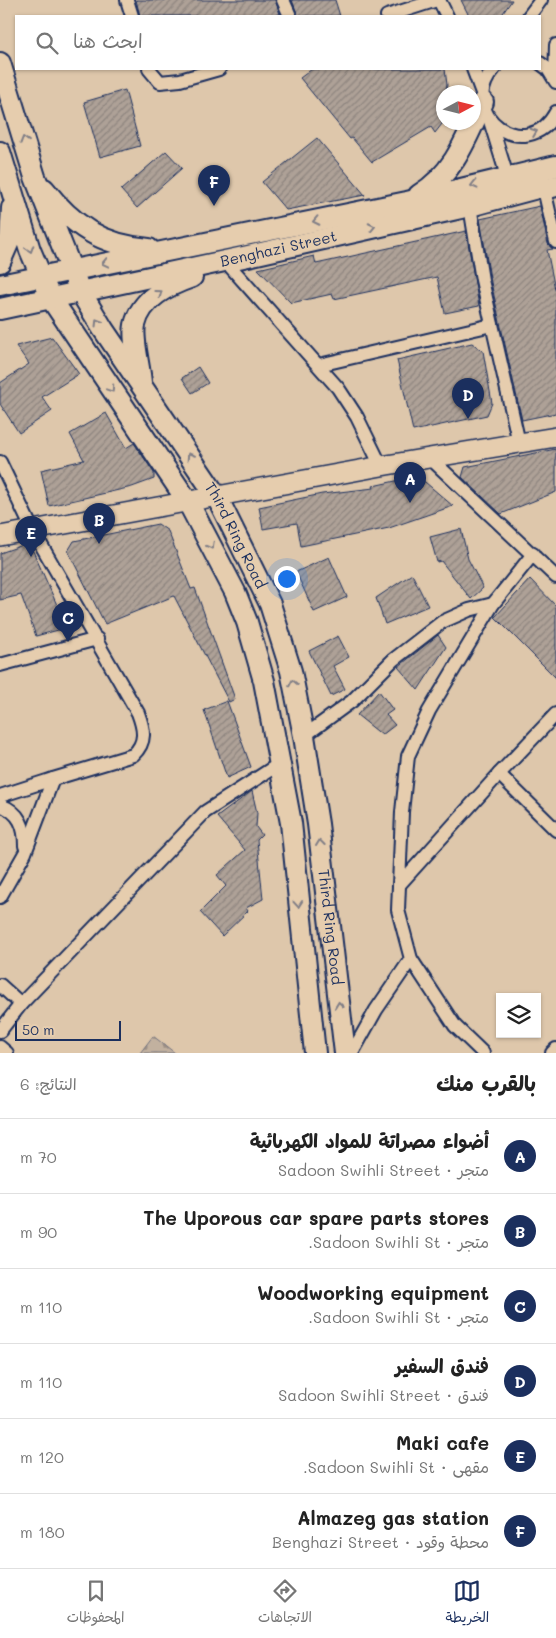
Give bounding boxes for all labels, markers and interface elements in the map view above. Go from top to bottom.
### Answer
search box [15,15,541,70]
text: ابحث هنا [73,28,143,53]
icon: search [33,29,61,57]
north arrow [436,85,481,130]
one-way arrow [529,128,538,138]
one-way arrow [19,136,29,144]
pin: F [198,165,230,206]
one-way arrow [470,179,479,190]
one-way arrow [312,215,320,226]
one-way arrow [368,222,377,233]
street label: Benghazi Street [218,225,339,271]
one-way arrow [24,244,34,253]
one-way arrow [101,257,110,268]
one-way arrow [153,290,163,299]
one-way arrow [95,318,105,327]
pin: D [452,378,484,419]
one-way arrow [105,383,115,392]
one-way arrow [187,452,196,462]
pin: A [394,462,426,503]
street label: Third Ring Road [201,478,272,592]
pin: B [83,503,115,544]
pin: E [15,516,47,557]
one-way arrow [204,540,214,549]
your location [274,566,300,592]
pin: C [52,601,84,642]
one-way arrow [289,679,299,687]
one-way arrow [315,839,326,847]
street label: Third Ring Road [314,868,348,986]
one-way arrow [292,901,303,909]
map controls [496,993,541,1038]
button: layers [496,993,541,1038]
one-way arrow [334,1000,345,1008]
scale bar [15,1018,121,1041]
text: 50 m [22,1020,54,1039]
text: بالقرب منك [436,1069,536,1096]
text: النتائج: 6 [20,1073,77,1094]
text: أضواء مصراتة للمواد الكهربائية [250,1128,489,1153]
text: 70 m [20,1146,57,1167]
text: A [514,1146,526,1167]
text: متجر · Sadoon Swihli Street [278,1159,489,1180]
text: The Uporous car spare parts stores [143,1205,489,1230]
text: 90 m [20,1221,57,1242]
text: B [515,1221,525,1242]
text: متجر · Sadoon Swihli St. [308,1231,489,1252]
text: Woodworking equipment [257,1280,489,1305]
text: 110 m [20,1296,62,1317]
text: C [514,1296,526,1317]
text: متجر · Sadoon Swihli St. [308,1306,489,1327]
text: فندق السفير [395,1353,489,1378]
text: 110 m [20,1371,62,1392]
text: D [514,1371,526,1392]
text: فندق · Sadoon Swihli Street [278,1384,489,1405]
text: Maki cafe [396,1430,489,1455]
text: 120 m [20,1446,64,1467]
text: E [515,1446,525,1467]
text: مقهى · Sadoon Swihli St. [303,1456,489,1477]
text: Almazeg gas station [297,1505,489,1530]
text: 180 m [20,1521,65,1542]
text: F [515,1521,525,1542]
text: محطة وقود · Benghazi Street [272,1531,489,1552]
tab: المحفوظات [67,1577,124,1630]
tab: الاتجاهات [258,1577,312,1630]
tab: الخريطة [446,1577,489,1630]

